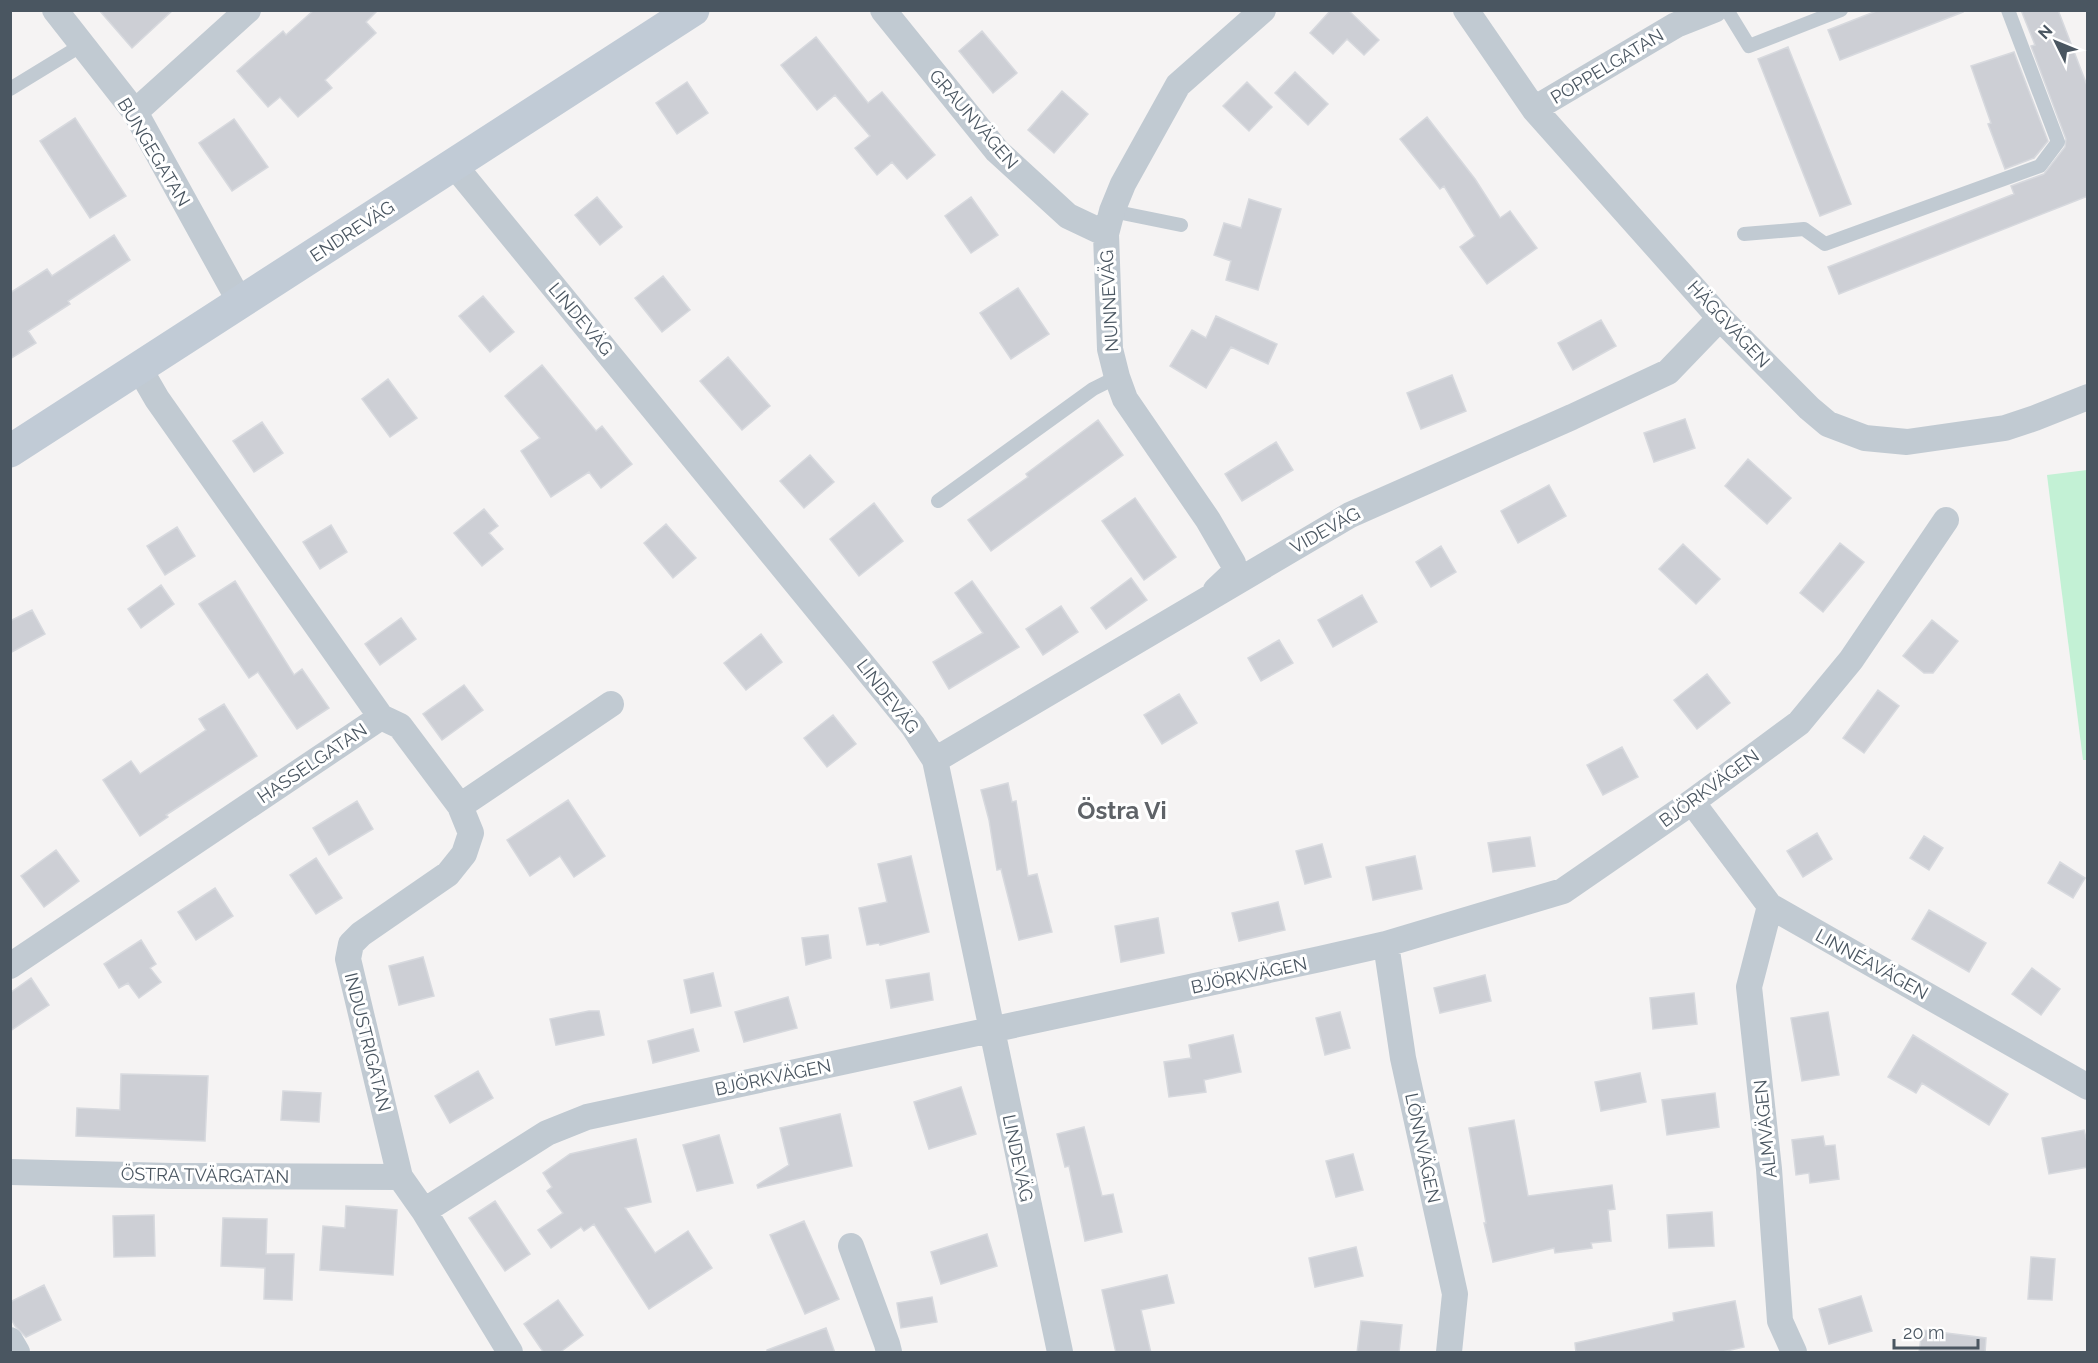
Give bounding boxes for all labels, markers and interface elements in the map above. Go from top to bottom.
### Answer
north arrow [2026,12,2086,72]
text: N [2034,21,2057,43]
street label: POPPELGATAN [1547,24,1667,108]
street label: GRAUNVÄGEN [925,65,1023,173]
street label: BUNGEGATAN [113,94,195,210]
street label: ENDREVÄG [306,196,398,266]
street label: NUNNEVÄG [1096,250,1122,352]
street label: HÄGGVÄGEN [1683,276,1775,372]
street label: LINDEVÄG [545,278,617,360]
street label: VIDEVÄG [1287,502,1363,558]
street label: LINDEVÄG [853,655,923,737]
street label: HASSELGATAN [253,719,371,807]
street label: BJÖRKVÄGEN [1655,745,1763,831]
district label: Östra Vi [1077,796,1167,825]
street label: LINNÉAVÄGEN [1812,924,1932,1004]
street label: BJÖRKVÄGEN [1189,952,1309,998]
street label: INDUSTRIGATAN [341,970,395,1114]
street label: BJÖRKVÄGEN [713,1054,833,1100]
street label: ALMVÄGEN [1749,1079,1781,1179]
street label: LÖNNVÄGEN [1401,1091,1445,1205]
street label: LINDEVÄG [999,1113,1037,1203]
street label: ÖSTRA TVÄRGATAN [121,1163,289,1187]
scale bar [1894,1312,1978,1350]
text: 20 m [1903,1322,1945,1343]

